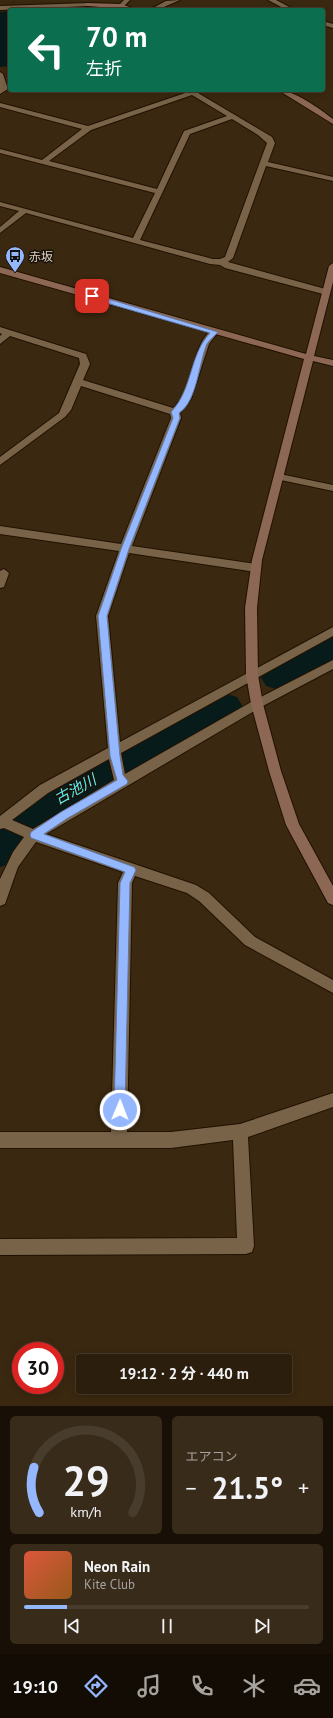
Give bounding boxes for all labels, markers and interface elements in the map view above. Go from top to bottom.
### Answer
text: 70 m [86,18,147,55]
icon: left [20,24,72,76]
text: 左折 [86,57,122,80]
bus stop icon: 赤坂 [4,245,26,273]
place label: 赤坂 [29,249,53,264]
pin [75,279,109,313]
icon: arrive [81,285,103,307]
water label: 古池川 [51,769,101,808]
position arrow [99,1089,141,1131]
speed limit sign: 30 [12,1342,64,1394]
text: 19:12 · 2 分 · 440 m [119,1364,249,1383]
text: エアコン [186,1448,238,1465]
text: 29 [62,1454,109,1507]
text: 21.5° [211,1468,283,1507]
text: − [186,1474,197,1502]
text: + [298,1474,309,1502]
text: km/h [70,1502,101,1521]
text: Neon Rain [84,1557,150,1576]
text: Kite Club [84,1576,135,1593]
icon: previous [61,1615,83,1637]
icon: pause [156,1615,178,1637]
icon: next [251,1615,273,1637]
icon: directions [82,1672,110,1700]
icon: music [135,1672,163,1700]
icon: phone [188,1672,216,1700]
icon: climate [240,1672,268,1700]
icon: car [293,1672,321,1700]
text: 19:10 [12,1675,58,1698]

